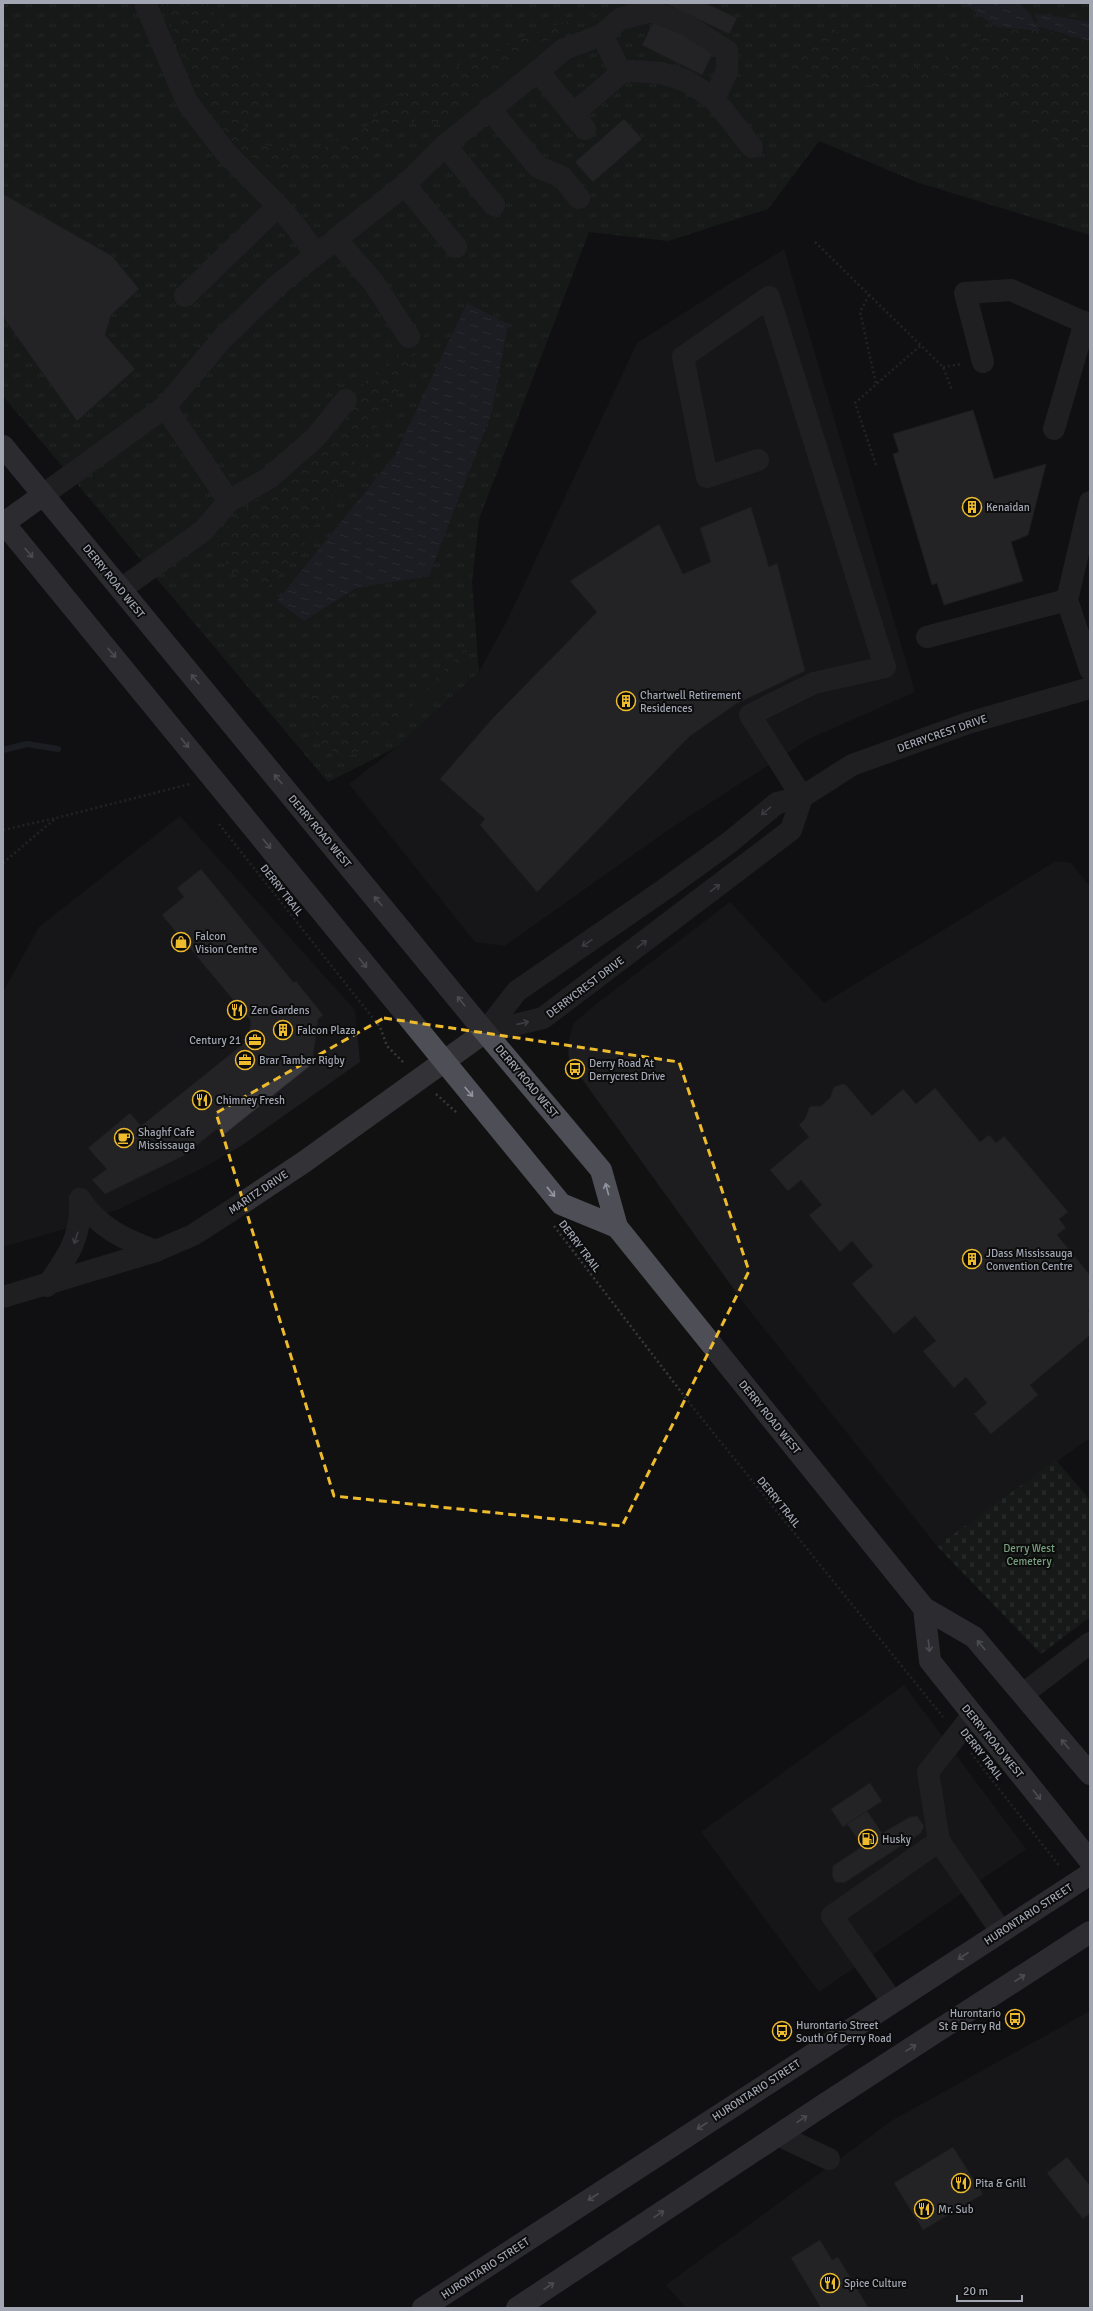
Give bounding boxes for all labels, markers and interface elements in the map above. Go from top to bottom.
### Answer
building icon: Kenaidan [961,496,983,518]
place label: Kenaidan [986,501,1030,514]
street label: DERRY ROAD WEST [80,542,148,621]
one-way arrow [24,548,33,559]
one-way arrow [107,648,116,659]
one-way arrow [190,674,199,684]
place label: Chartwell Retirement Residences [640,689,741,715]
building icon: Chartwell Retirement Residences [615,690,637,712]
street label: DERRYCREST DRIVE [895,712,989,755]
one-way arrow [180,737,189,748]
one-way arrow [273,774,282,785]
street label: DERRY ROAD WEST [285,792,354,871]
one-way arrow [761,807,772,816]
one-way arrow [262,838,271,849]
street label: DERRY TRAIL [257,862,306,919]
one-way arrow [710,884,721,892]
one-way arrow [374,896,383,907]
place label: Falcon Vision Centre [195,930,258,956]
shop icon: Falcon Vision Centre [170,931,192,953]
one-way arrow [581,938,592,947]
one-way arrow [636,940,647,948]
street label: DERRYCREST DRIVE [544,954,627,1021]
one-way arrow [359,958,368,968]
one-way arrow [457,996,465,1007]
restaurant icon: Zen Gardens [226,999,248,1021]
place label: Zen Gardens [251,1004,310,1017]
building icon: Falcon Plaza [272,1019,294,1041]
one-way arrow [516,1019,529,1026]
place label: Falcon Plaza [297,1024,356,1037]
office icon: Century 21 [244,1029,266,1051]
place label: Century 21 [189,1034,241,1047]
street label: DERRY ROAD WEST [492,1042,561,1121]
office icon: Brar Tamber Rigby [234,1049,256,1071]
place label: Brar Tamber Rigby [259,1054,345,1067]
place label: Derry Road At Derrycrest Drive [589,1057,665,1083]
bus stop icon: Derry Road At Derrycrest Drive [564,1058,586,1080]
one-way arrow [464,1087,473,1097]
restaurant icon: Chimney Fresh [191,1089,213,1111]
place label: Chimney Fresh [216,1094,285,1107]
place label: Shaghf Cafe Mississauga [138,1126,196,1152]
cafe icon: Shaghf Cafe Mississauga [113,1127,135,1149]
street label: MARITZ DRIVE [226,1168,291,1217]
one-way arrow [602,1183,610,1196]
one-way arrow [547,1187,556,1198]
street label: DERRY TRAIL [556,1218,604,1275]
one-way arrow [72,1231,79,1244]
place label: JDass Mississauga Convention Centre [986,1247,1073,1273]
building icon: JDass Mississauga Convention Centre [961,1248,983,1270]
street label: DERRY ROAD WEST [736,1378,804,1457]
street label: DERRY TRAIL [754,1474,803,1531]
park label: Derry West Cemetery [1003,1542,1055,1568]
one-way arrow [976,1639,985,1650]
one-way arrow [925,1640,932,1653]
street label: DERRY ROAD WEST [959,1702,1027,1781]
street label: DERRY TRAIL [957,1726,1006,1783]
one-way arrow [1060,1738,1069,1749]
one-way arrow [1032,1790,1041,1801]
fuel station icon: Husky [857,1828,879,1850]
place label: Husky [882,1833,912,1846]
street label: HURONTARIO STREET [982,1881,1075,1948]
one-way arrow [957,1952,969,1960]
one-way arrow [1014,1973,1026,1981]
place label: Hurontario St & Derry Rd [939,2007,1001,2033]
bus stop icon: Hurontario St & Derry Rd [1004,2008,1026,2030]
place label: Hurontario Street South Of Derry Road [796,2019,892,2045]
bus stop icon: Hurontario Street South Of Derry Road [771,2020,793,2042]
one-way arrow [906,2044,917,2053]
street label: HURONTARIO STREET [710,2057,803,2124]
one-way arrow [796,2115,807,2123]
one-way arrow [696,2122,707,2130]
restaurant icon: Pita & Grill [950,2172,972,2194]
place label: Pita & Grill [975,2177,1026,2190]
one-way arrow [588,2193,599,2201]
restaurant icon: Mr. Sub [913,2198,935,2220]
place label: Mr. Sub [938,2203,974,2216]
one-way arrow [653,2210,664,2218]
street label: HURONTARIO STREET [439,2235,532,2302]
restaurant icon: Spice Culture [819,2272,841,2294]
place label: Spice Culture [844,2277,907,2290]
scale bar [957,2277,1022,2303]
one-way arrow [544,2282,555,2291]
text: 20 m [963,2284,988,2299]

